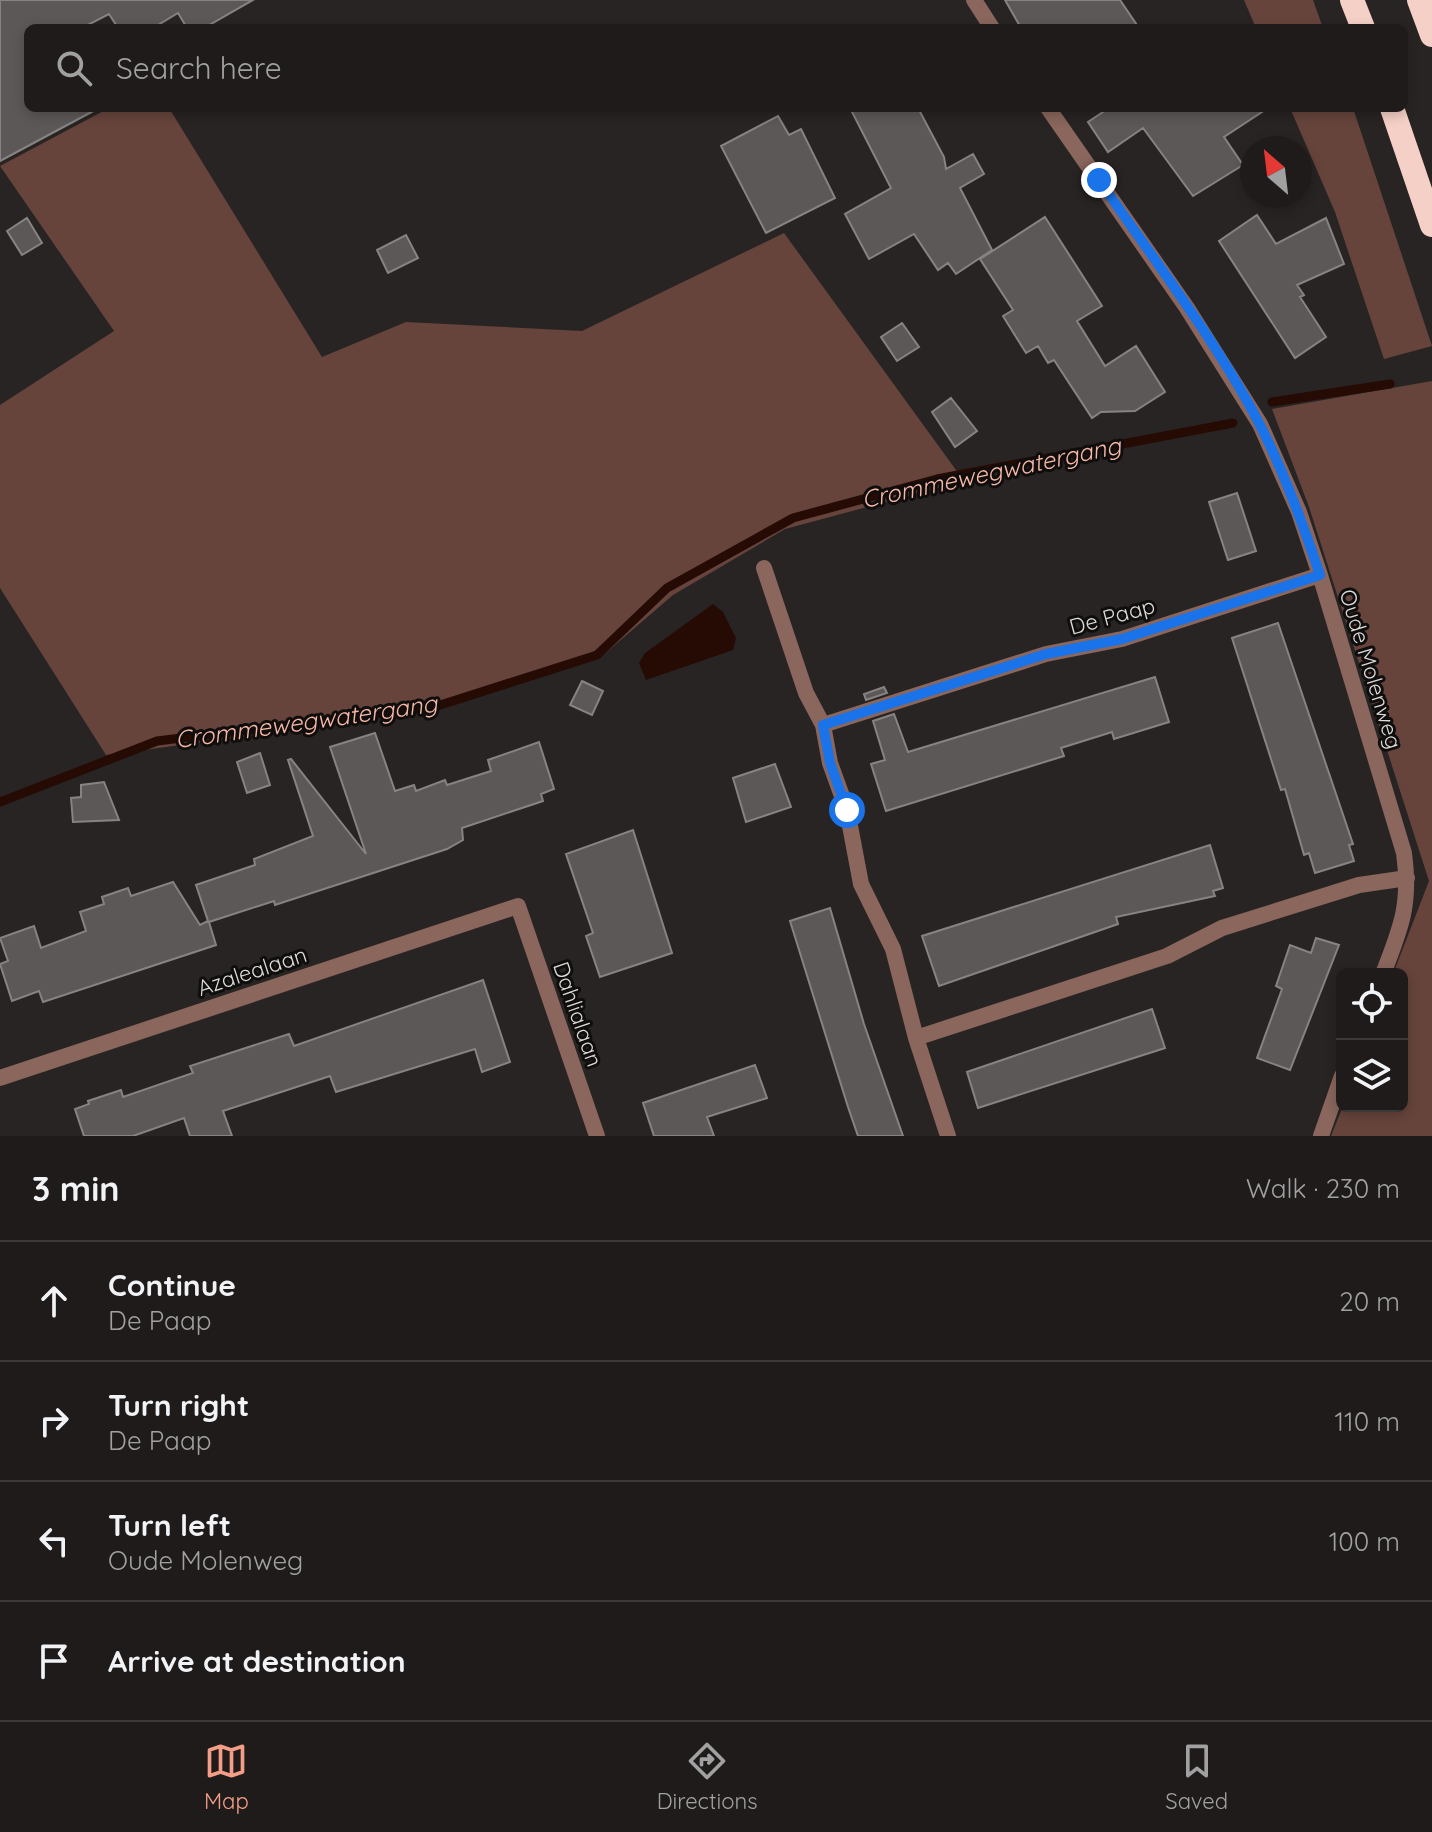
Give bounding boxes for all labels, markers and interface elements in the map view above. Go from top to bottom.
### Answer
search box [24,24,1408,112]
icon: search [52,46,96,90]
text: Search here [116,49,282,87]
north arrow [1240,136,1312,208]
route end [1081,162,1117,198]
water label: Crommewegwatergang [859,429,1125,514]
street label: Oude Molenweg [1333,586,1409,752]
street label: De Paap [1066,591,1158,641]
water label: Crommewegwatergang [173,687,441,754]
route start [829,792,865,828]
street label: Azalealaan [194,940,310,1002]
street label: Dahlialaan [547,958,609,1070]
map controls [1336,968,1408,1112]
button: locate [1336,968,1408,1040]
button: layers [1336,1040,1408,1112]
text: 3 min [32,1167,119,1210]
text: Walk · 230 m [1246,1172,1400,1205]
text: Continue [108,1266,236,1304]
icon: ahead [32,1279,76,1323]
text: 20 m [1339,1285,1400,1318]
text: De Paap [108,1304,212,1337]
text: Turn right [108,1386,249,1424]
icon: right [32,1399,76,1443]
text: 110 m [1334,1405,1400,1438]
text: De Paap [108,1424,212,1457]
text: Turn left [108,1506,231,1544]
icon: left [32,1519,76,1563]
text: 100 m [1329,1525,1400,1558]
text: Oude Molenweg [108,1544,303,1577]
icon: arrive [32,1639,76,1683]
text: Arrive at destination [108,1642,406,1680]
tab: Map [204,1739,249,1815]
tab: Directions [657,1739,757,1815]
tab: Saved [1165,1739,1228,1815]

